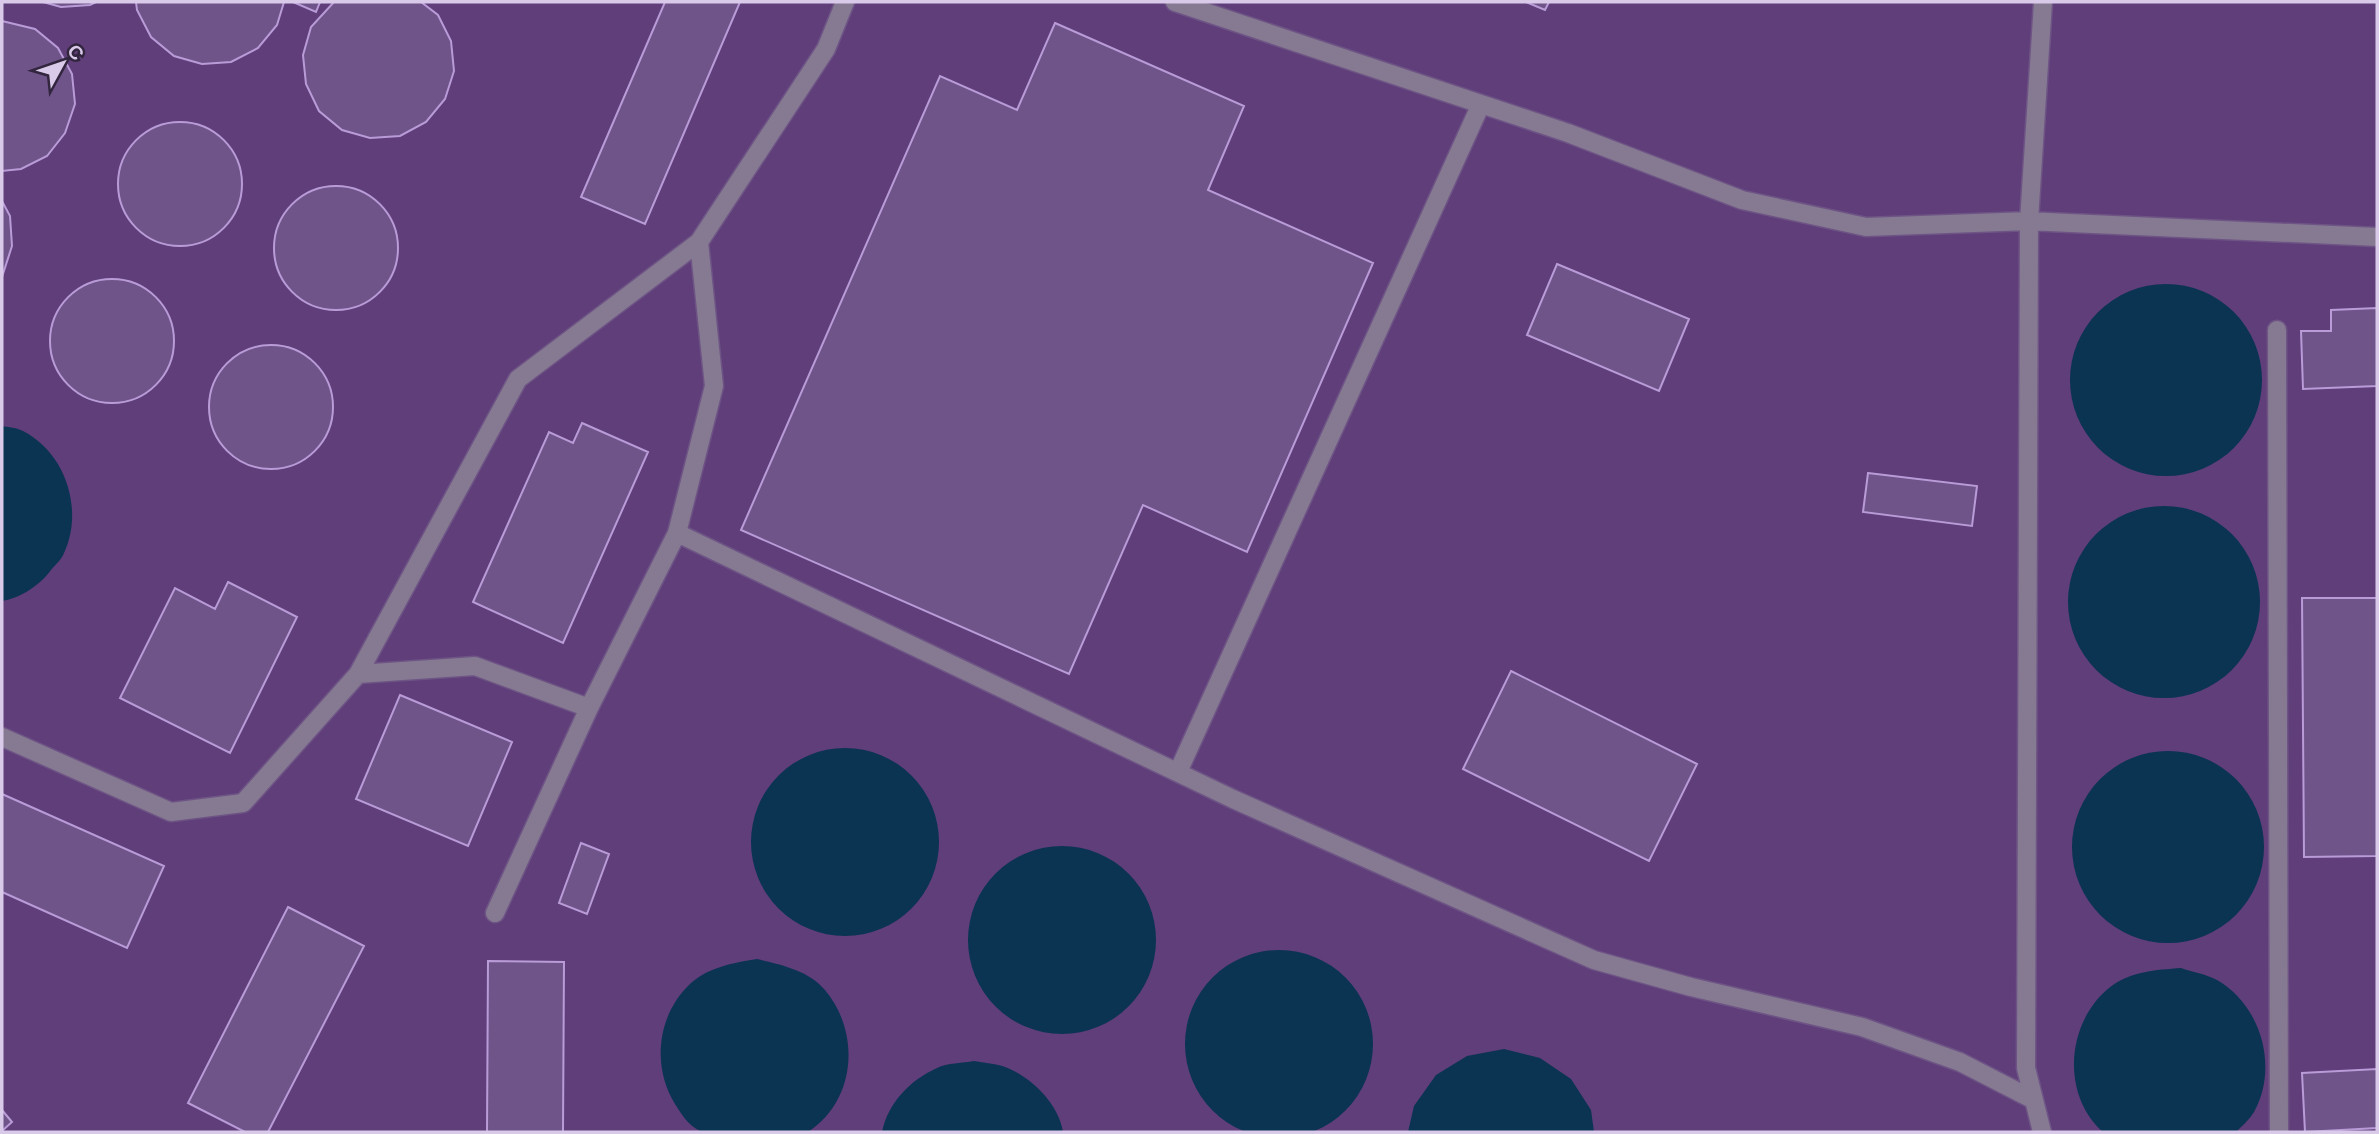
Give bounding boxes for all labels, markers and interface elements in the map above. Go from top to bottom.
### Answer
north arrow [28,28,98,98]
text: С [63,39,90,65]

